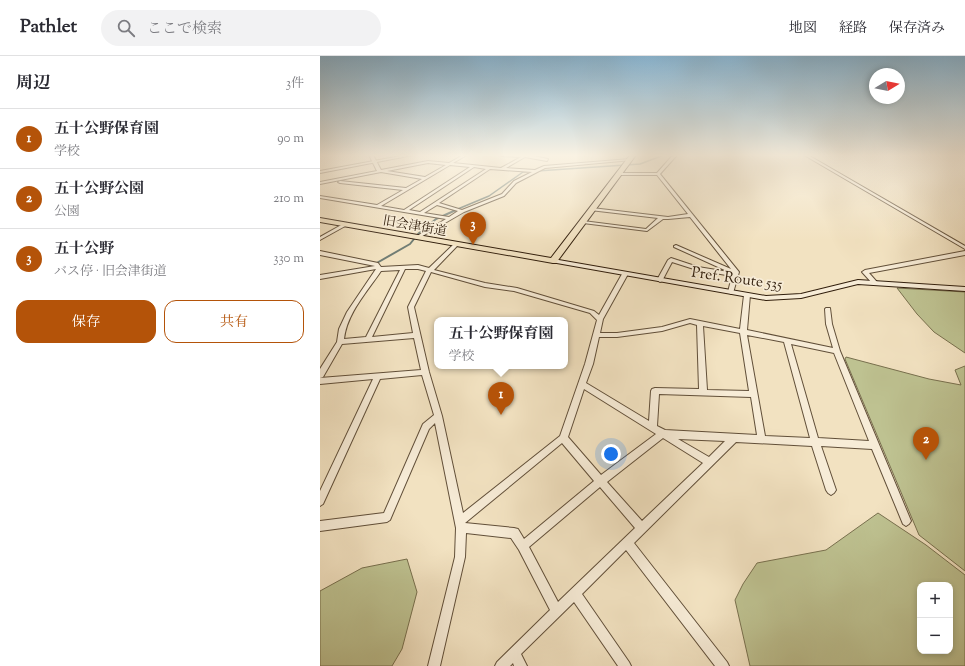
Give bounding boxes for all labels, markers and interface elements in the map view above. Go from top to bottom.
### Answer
search box [101,10,381,46]
text: Pathlet [20,14,77,41]
icon: search [115,17,137,39]
text: ここで検索 [147,19,222,40]
text: 地図 [789,19,817,39]
text: 経路 [839,19,867,39]
text: 保存済み [889,19,945,39]
north arrow [869,68,905,104]
text: 周辺 [16,72,50,96]
text: 3件 [286,75,304,93]
text: 五十公野保育園 [54,119,159,140]
text: 1 [27,130,31,148]
text: 90 m [277,130,304,148]
text: 学校 [54,143,80,161]
text: 五十公野公園 [54,179,144,200]
text: 2 [26,190,32,208]
text: 210 m [273,190,304,208]
text: 公園 [54,203,80,221]
street label: 旧会津街道 [381,212,448,241]
pin: 3 [460,212,486,245]
text: 五十公野 [54,239,114,260]
text: 3 [26,250,32,268]
text: 330 m [273,250,304,268]
text: バス停 · 旧会津街道 [54,263,167,281]
street label: Pref. Route 535 [690,263,784,296]
button: 保存 [16,300,156,343]
button: 共有 [164,300,304,343]
popup [434,317,568,369]
text: 五十公野保育園 [448,324,554,345]
text: 学校 [448,348,475,366]
pin: 1 [488,382,514,415]
pin: 2 [913,427,939,460]
your location [601,444,621,464]
map controls [917,582,953,654]
button: + [917,582,953,618]
button: − [917,618,953,654]

